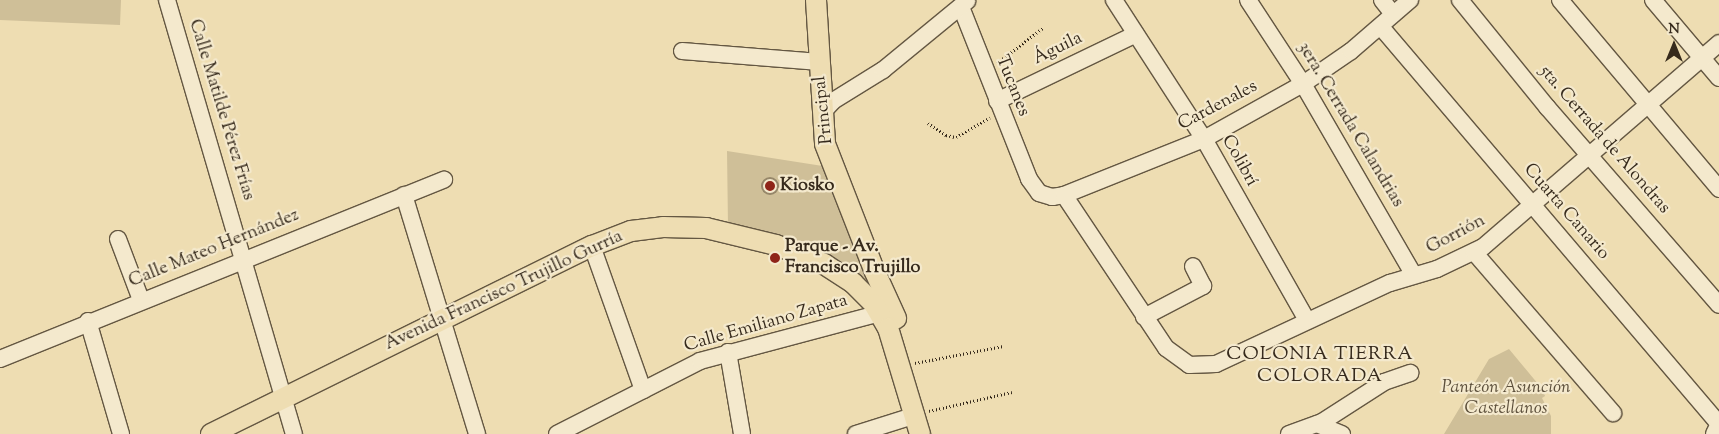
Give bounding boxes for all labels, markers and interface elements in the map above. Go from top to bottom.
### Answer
street label: Calle Matilde Pérez Frías [183,17,259,203]
north arrow [1649,20,1699,70]
text: N [1668,20,1680,40]
street label: Águila [1030,28,1086,70]
street label: 3era. Cerrada Calandrias [1292,39,1408,211]
street label: Tucanes [990,52,1034,120]
street label: 5ta. Cerrada de Alondras [1534,61,1674,219]
street label: Principal [810,75,838,145]
street label: Cardenales [1175,76,1261,136]
street label: Colibrí [1216,132,1262,190]
street label: Cuarta Canario [1518,159,1614,265]
place label: Kiosko [780,175,834,197]
marker: Kiosko [764,180,776,192]
street label: Calle Mateo Hernández [126,205,302,293]
street label: Gorrión [1423,211,1489,259]
street label: Avenida Francisco Trujillo Gurría [382,226,626,356]
place label: Parque - Av. Francisco Trujillo [785,237,920,280]
marker: Parque - Av. Francisco Trujillo [769,252,781,264]
street label: Calle Emiliano Zapata [682,290,850,358]
district label: COLONIA TIERRA COLORADA [1224,344,1416,388]
park label: Panteón Asunción Castellanos [1442,378,1570,420]

